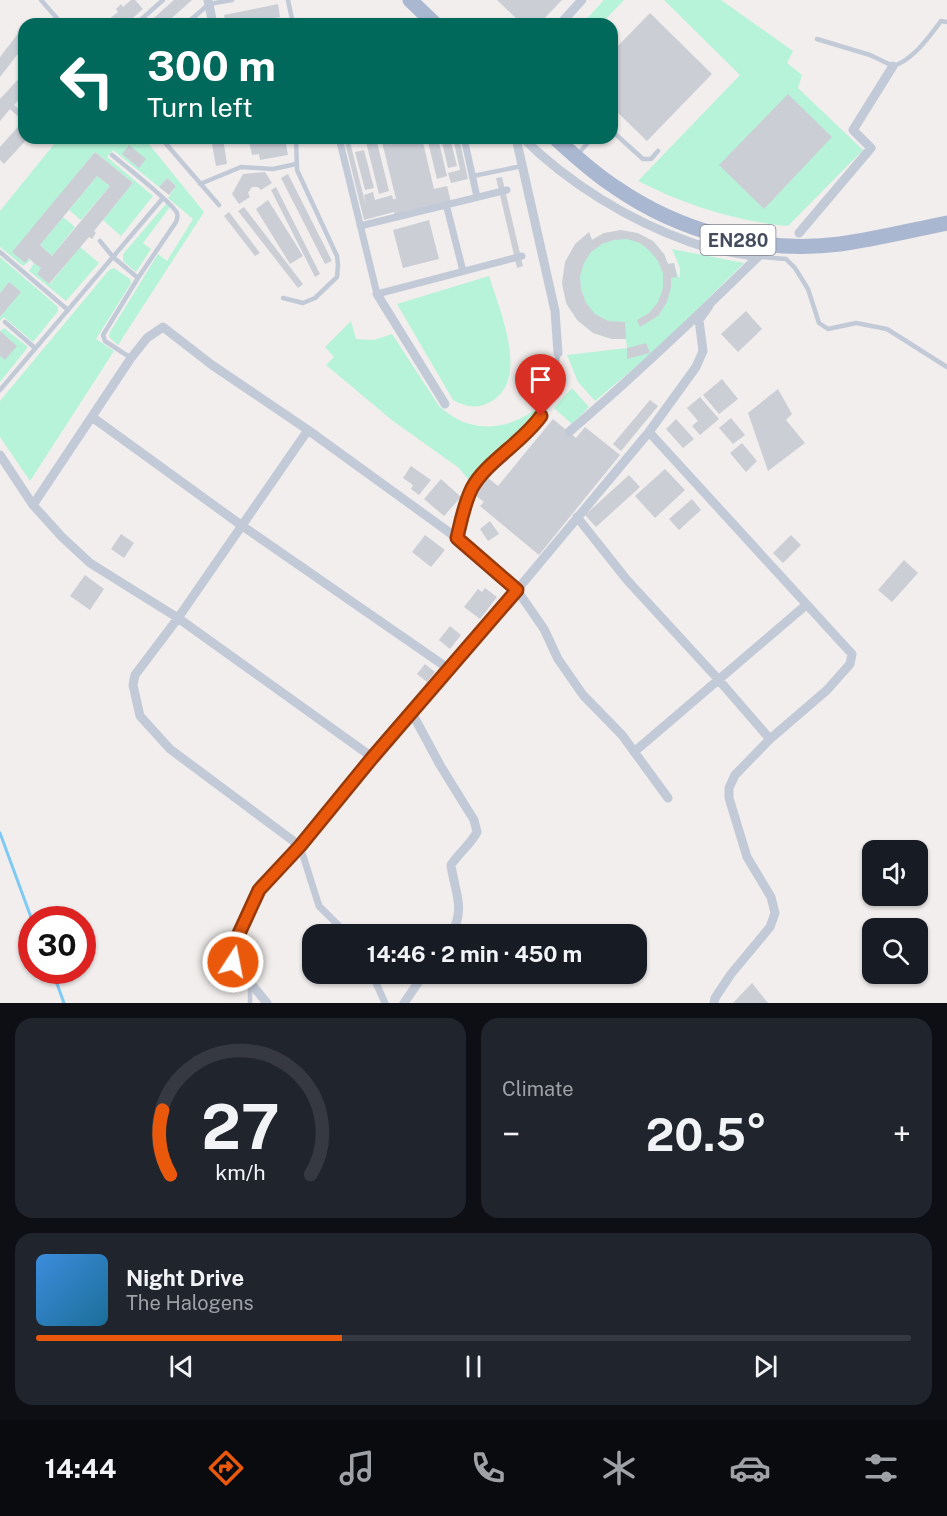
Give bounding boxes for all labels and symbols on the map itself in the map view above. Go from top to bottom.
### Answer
road number: EN280 [700,225,776,255]
pin [515,354,566,416]
speed limit sign: 30 [18,906,96,984]
position arrow [201,930,265,994]

